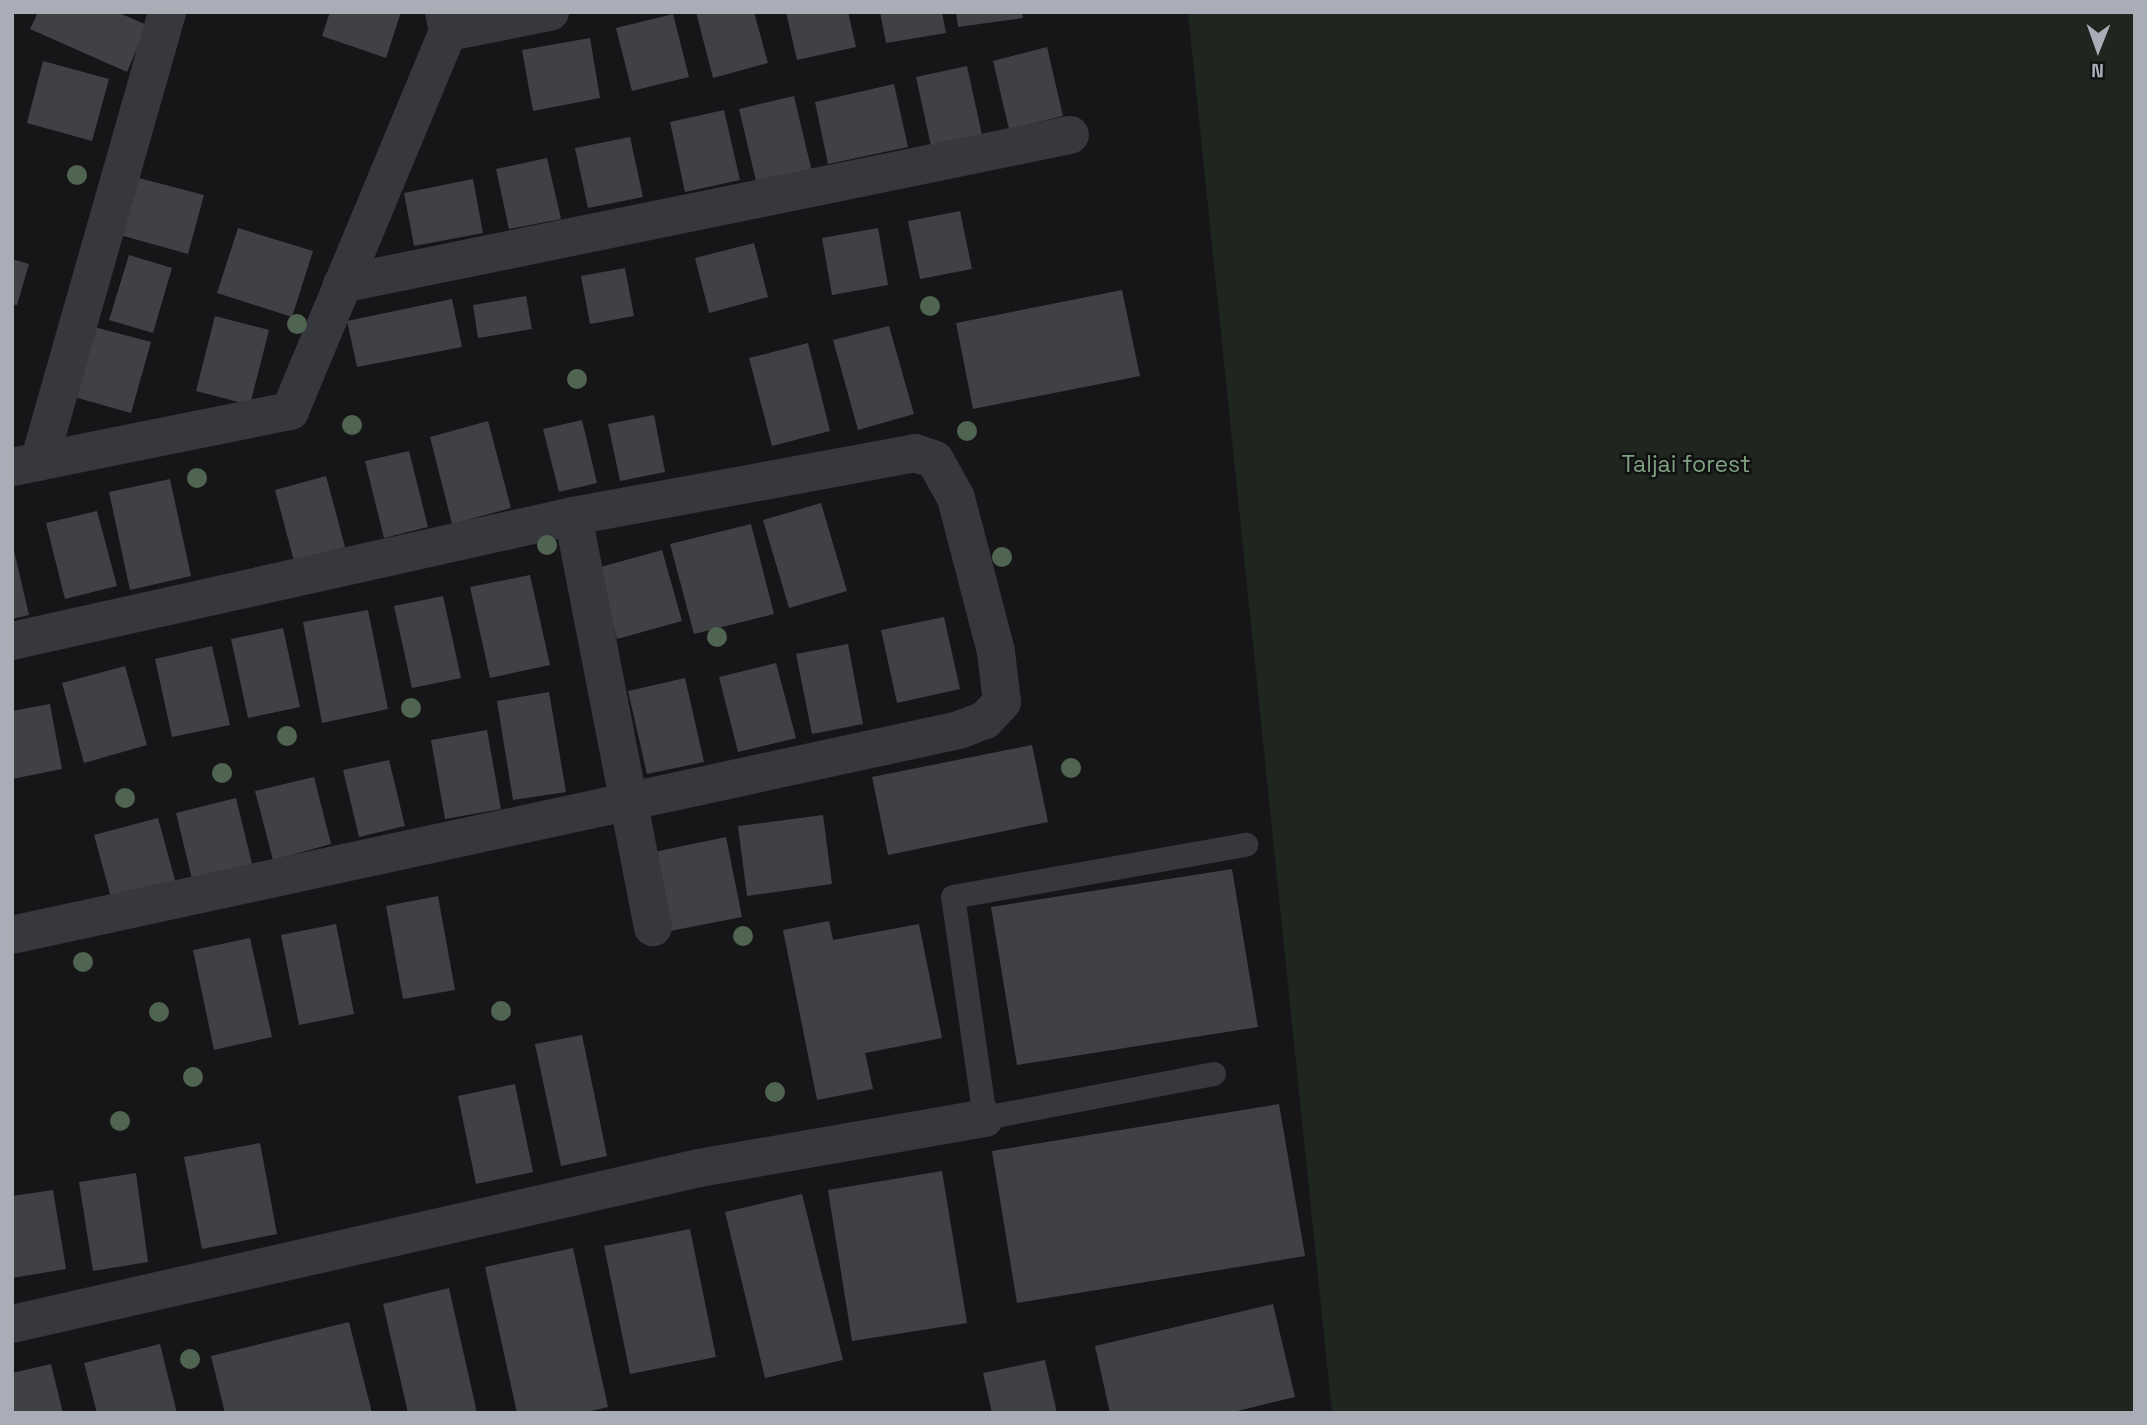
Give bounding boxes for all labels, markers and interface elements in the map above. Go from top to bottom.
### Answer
north arrow [2063,14,2133,84]
text: N [2091,58,2104,83]
park label: Taljai forest [1622,450,1750,478]

